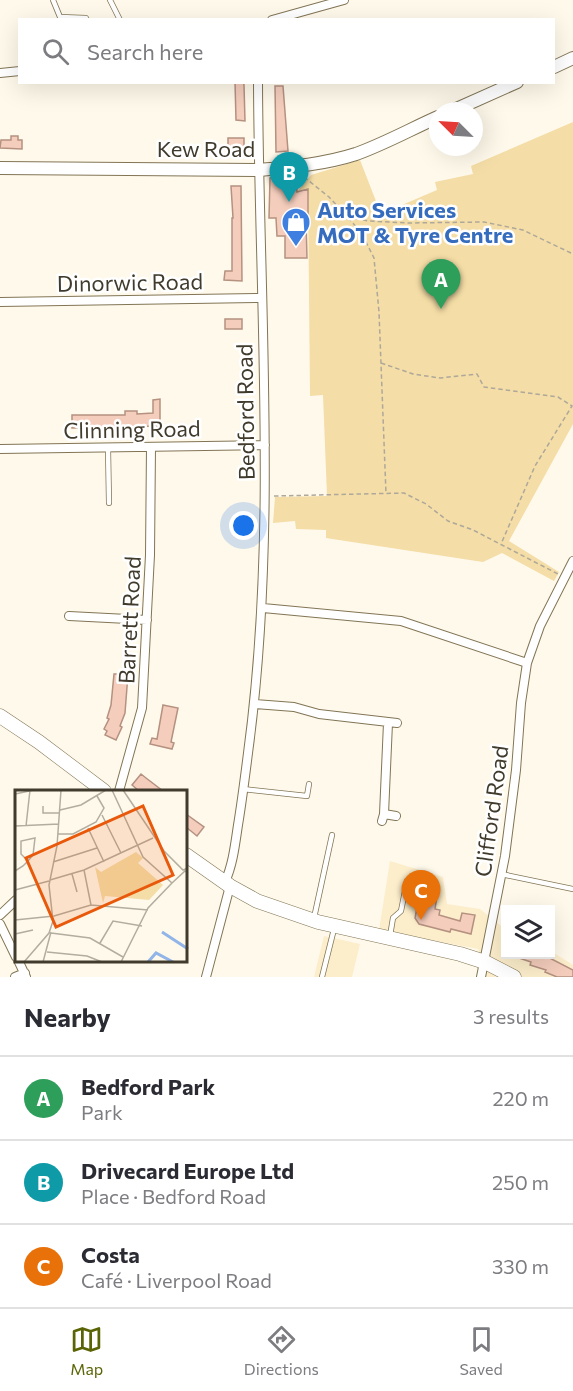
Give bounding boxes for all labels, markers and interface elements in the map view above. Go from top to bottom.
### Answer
search box [18,18,555,84]
icon: search [39,35,72,68]
text: Search here [87,38,203,65]
north arrow [429,102,483,156]
street label: Kew Road [157,135,255,162]
pin: B [270,152,308,202]
place label: Auto Services MOT & Tyre Centre [317,196,513,248]
shop icon: Auto Services MOT & Tyre Centre [280,206,312,248]
pin: A [422,260,460,309]
street label: Dinorwic Road [57,267,203,297]
street label: Bedford Road [230,344,260,480]
street label: Clinning Road [63,414,201,444]
your location [229,511,258,540]
street label: Barrett Road [112,555,146,685]
street label: Clifford Road [468,744,514,878]
inset map [15,790,188,962]
pin: C [402,870,440,920]
map controls [501,905,555,959]
button: layers [501,905,555,959]
text: Nearby [24,1001,111,1032]
text: 3 results [473,1004,549,1028]
text: Bedford Park [81,1073,215,1100]
text: A [36,1086,51,1110]
text: 220 m [493,1086,549,1110]
text: Park [81,1100,123,1124]
text: Drivecard Europe Ltd [81,1157,294,1184]
text: B [37,1170,50,1194]
text: 250 m [492,1170,549,1194]
text: Place · Bedford Road [81,1184,266,1208]
text: Costa [81,1241,140,1268]
text: C [37,1254,50,1278]
text: 330 m [492,1254,549,1278]
text: Café · Liverpool Road [81,1268,272,1292]
tab: Map [70,1323,103,1378]
tab: Directions [244,1323,319,1378]
tab: Saved [459,1323,503,1378]

